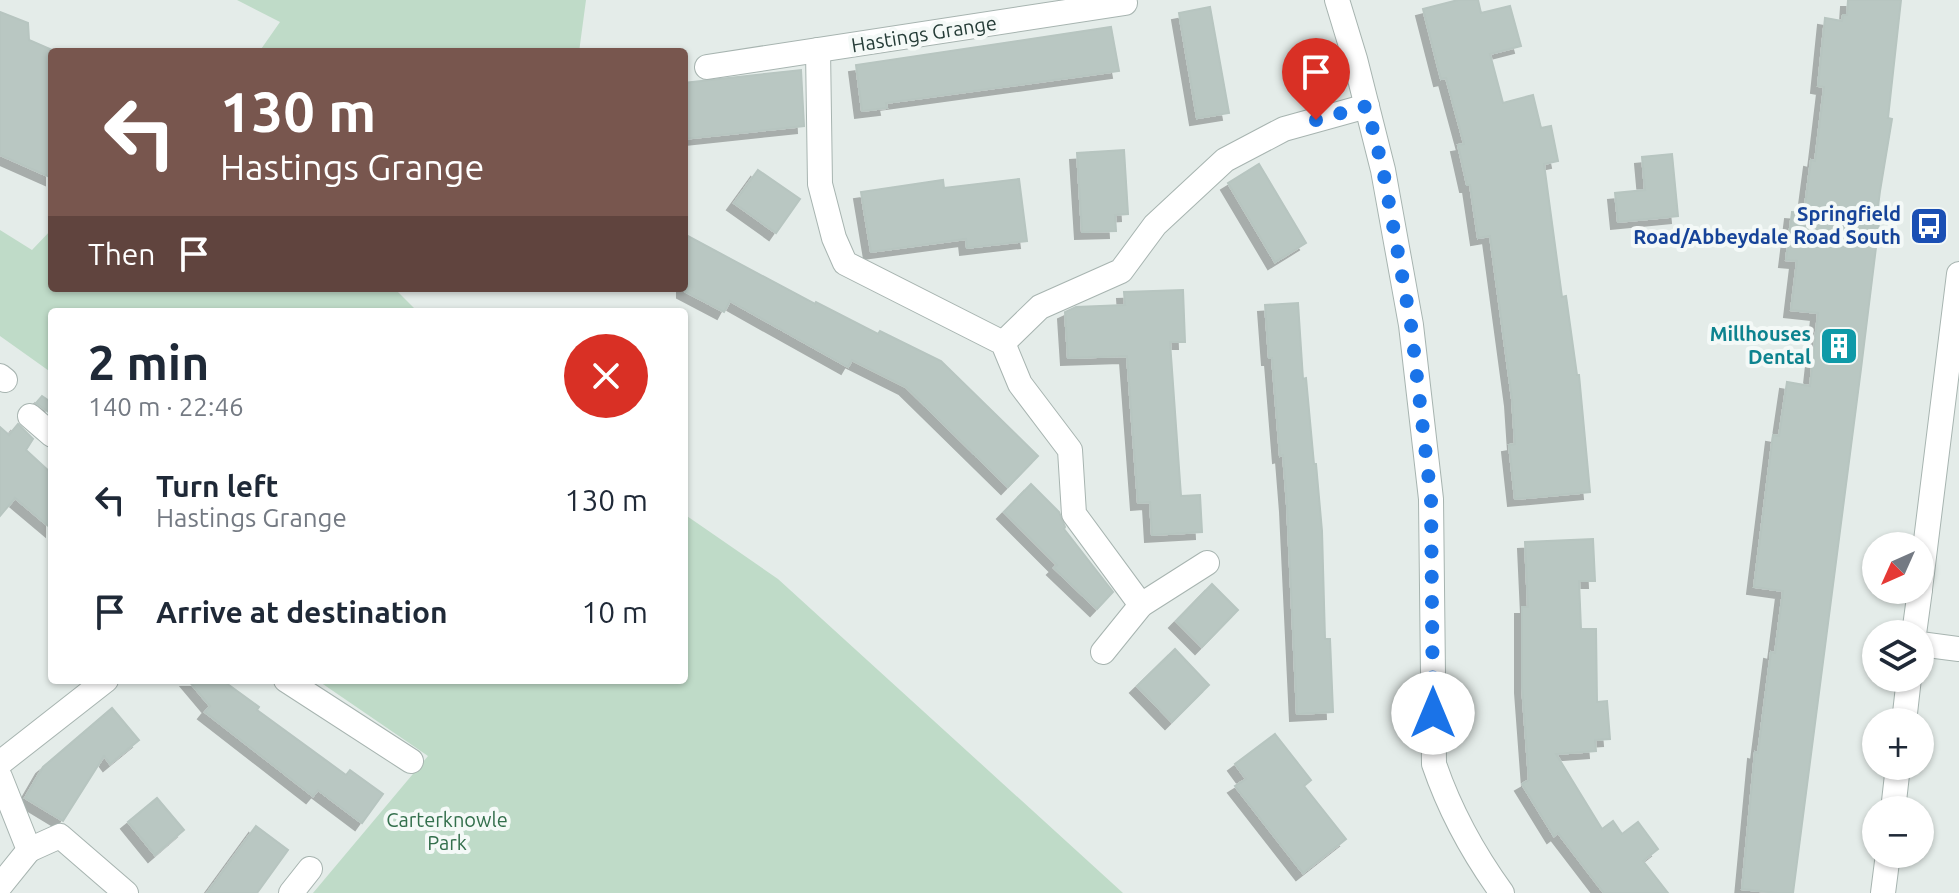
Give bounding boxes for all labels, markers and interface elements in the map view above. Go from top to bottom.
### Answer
street label: Hastings Grange [850,11,998,56]
pin [1282,38,1350,120]
icon: arrive [1294,50,1338,94]
icon: left [88,80,192,184]
text: 130 m [220,80,376,143]
text: Hastings Grange [220,146,484,187]
place label: Springfield Road/Abbeydale Road South [1633,202,1901,248]
bus stop icon: Springfield Road/Abbeydale Road South [1908,205,1950,247]
icon: arrive [172,232,216,276]
text: Then [88,237,156,271]
place label: Millhouses Dental [1710,322,1811,368]
building icon: Millhouses Dental [1818,325,1860,367]
button: close [564,334,648,418]
text: 2 min [88,335,209,389]
text: 140 m · 22:46 [88,392,244,421]
text: Turn left [156,469,278,503]
icon: left [88,478,132,522]
text: 130 m [564,483,648,517]
text: Hastings Grange [156,503,347,532]
north arrow [1862,532,1934,604]
map controls [1862,532,1934,868]
icon: arrive [88,590,132,634]
text: Arrive at destination [156,595,448,629]
text: 10 m [581,595,648,629]
button: layers [1862,620,1934,692]
position arrow [1391,671,1475,755]
button: + [1862,708,1934,780]
button: − [1862,796,1934,868]
park label: Carterknowle Park [386,808,508,854]

